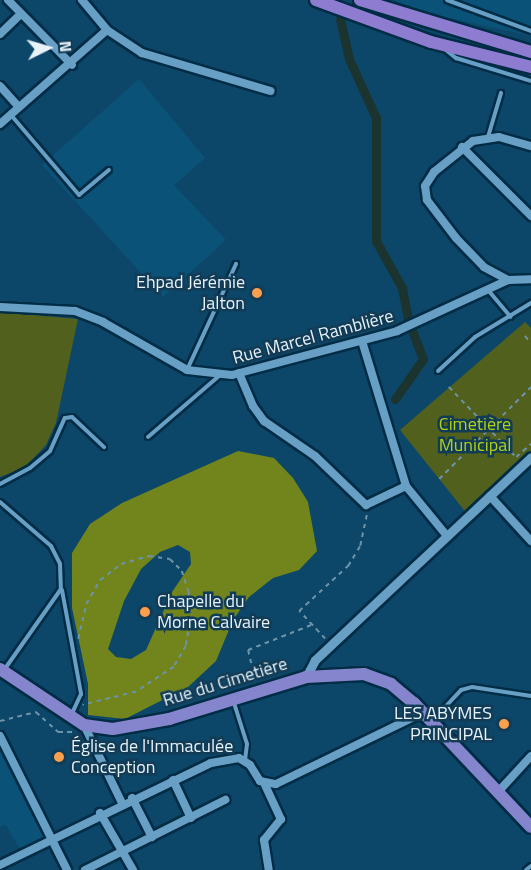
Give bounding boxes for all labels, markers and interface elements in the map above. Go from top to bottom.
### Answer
north arrow [18,18,78,78]
text: N [53,40,78,53]
place label: Ehpad Jérémie Jalton [136,272,245,314]
marker: Ehpad Jérémie Jalton [250,286,264,300]
street label: Rue Marcel Ramblière [230,305,396,369]
park label: Cimetière Municipal [439,414,511,456]
place label: Chapelle du Morne Calvaire [157,591,270,634]
marker: Chapelle du Morne Calvaire [138,605,152,619]
street label: Rue du Cimetière [160,653,290,711]
place label: LES ABYMES PRINCIPAL [394,703,492,746]
marker: LES ABYMES PRINCIPAL [497,717,511,731]
place label: Église de l'Immaculée Conception [71,736,233,778]
marker: Église de l'Immaculée Conception [52,750,66,764]

